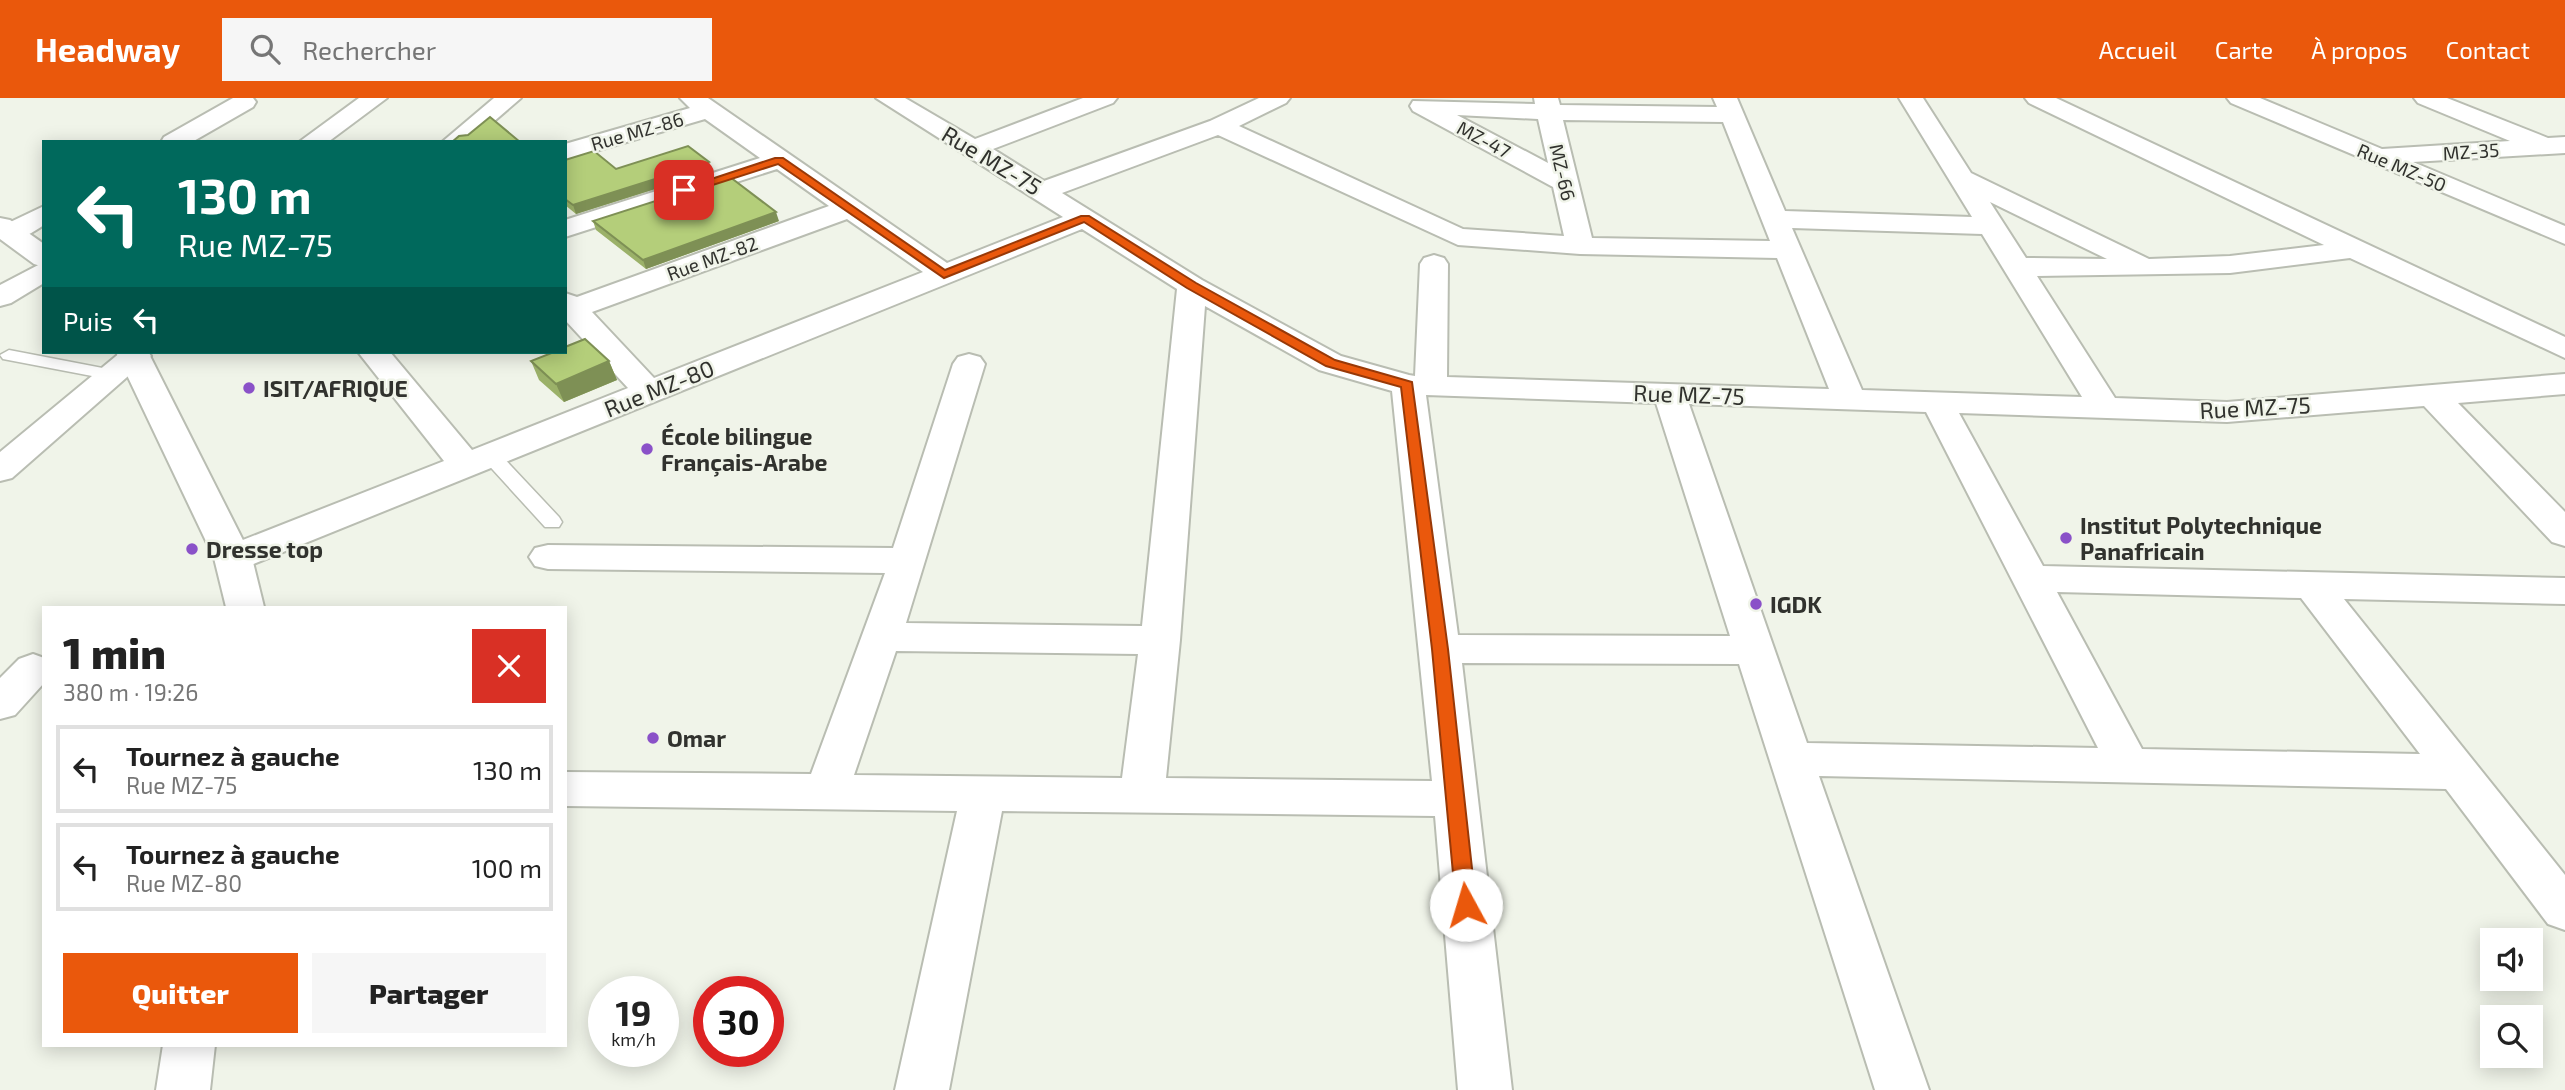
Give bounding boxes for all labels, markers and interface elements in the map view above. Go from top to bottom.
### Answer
search box [222,18,712,81]
text: Headway [35,29,180,69]
icon: search [246,30,284,68]
text: Rechercher [302,34,436,65]
text: Accueil [2099,35,2177,64]
text: Carte [2215,35,2273,64]
text: À propos [2311,35,2408,64]
text: Contact [2446,35,2530,64]
street label: Rue MZ-86 [588,107,686,155]
street label: MZ-47 [1453,115,1515,163]
street label: Rue MZ-75 [937,119,1047,201]
street label: Rue MZ-50 [2354,138,2450,196]
street label: MZ-35 [2442,138,2500,164]
street label: MZ-66 [1545,141,1581,203]
pin [654,160,714,220]
text: 130 m [178,165,312,224]
icon: left [63,168,154,259]
icon: arrive [665,171,703,209]
text: Rue MZ-75 [178,225,333,263]
street label: Rue MZ-82 [663,231,761,285]
icon: left [127,301,165,339]
text: Puis [63,305,113,336]
street label: Rue MZ-80 [600,353,718,423]
place label: ISIT/AFRIQUE [263,374,408,403]
street label: Rue MZ-75 [1633,378,1745,410]
marker: ISIT/AFRIQUE [241,380,257,396]
street label: Rue MZ-75 [2199,390,2311,424]
place label: École bilingue Français-Arabe [661,422,828,477]
marker: École bilingue Français-Arabe [639,441,655,457]
place label: Institut Polytechnique Panafricain [2080,511,2322,565]
marker: Institut Polytechnique Panafricain [2058,530,2074,546]
place label: Dresse top [206,535,323,563]
marker: Dresse top [184,541,200,557]
place label: IGDK [1770,590,1822,618]
marker: IGDK [1748,596,1764,612]
text: 1 min [63,627,166,677]
button: close [472,629,546,703]
text: 380 m · 19:26 [63,678,198,706]
place label: Omar [667,724,726,752]
marker: Omar [645,730,661,746]
text: Tournez à gauche [126,740,340,771]
icon: left [67,750,105,788]
text: 130 m [473,754,542,785]
text: Rue MZ-75 [126,771,237,799]
text: Tournez à gauche [126,838,340,869]
icon: left [67,848,105,886]
text: 100 m [472,852,542,883]
position arrow [1429,868,1503,942]
text: Rue MZ-80 [126,869,242,897]
map controls [2480,928,2543,1068]
button: sound [2480,928,2543,991]
button: Quitter [63,953,298,1033]
button: Partager [312,953,546,1033]
speed limit sign: 30 [693,976,784,1067]
text: 19 [616,991,651,1033]
button: search [2480,1005,2543,1068]
text: km/h [611,1028,656,1050]

